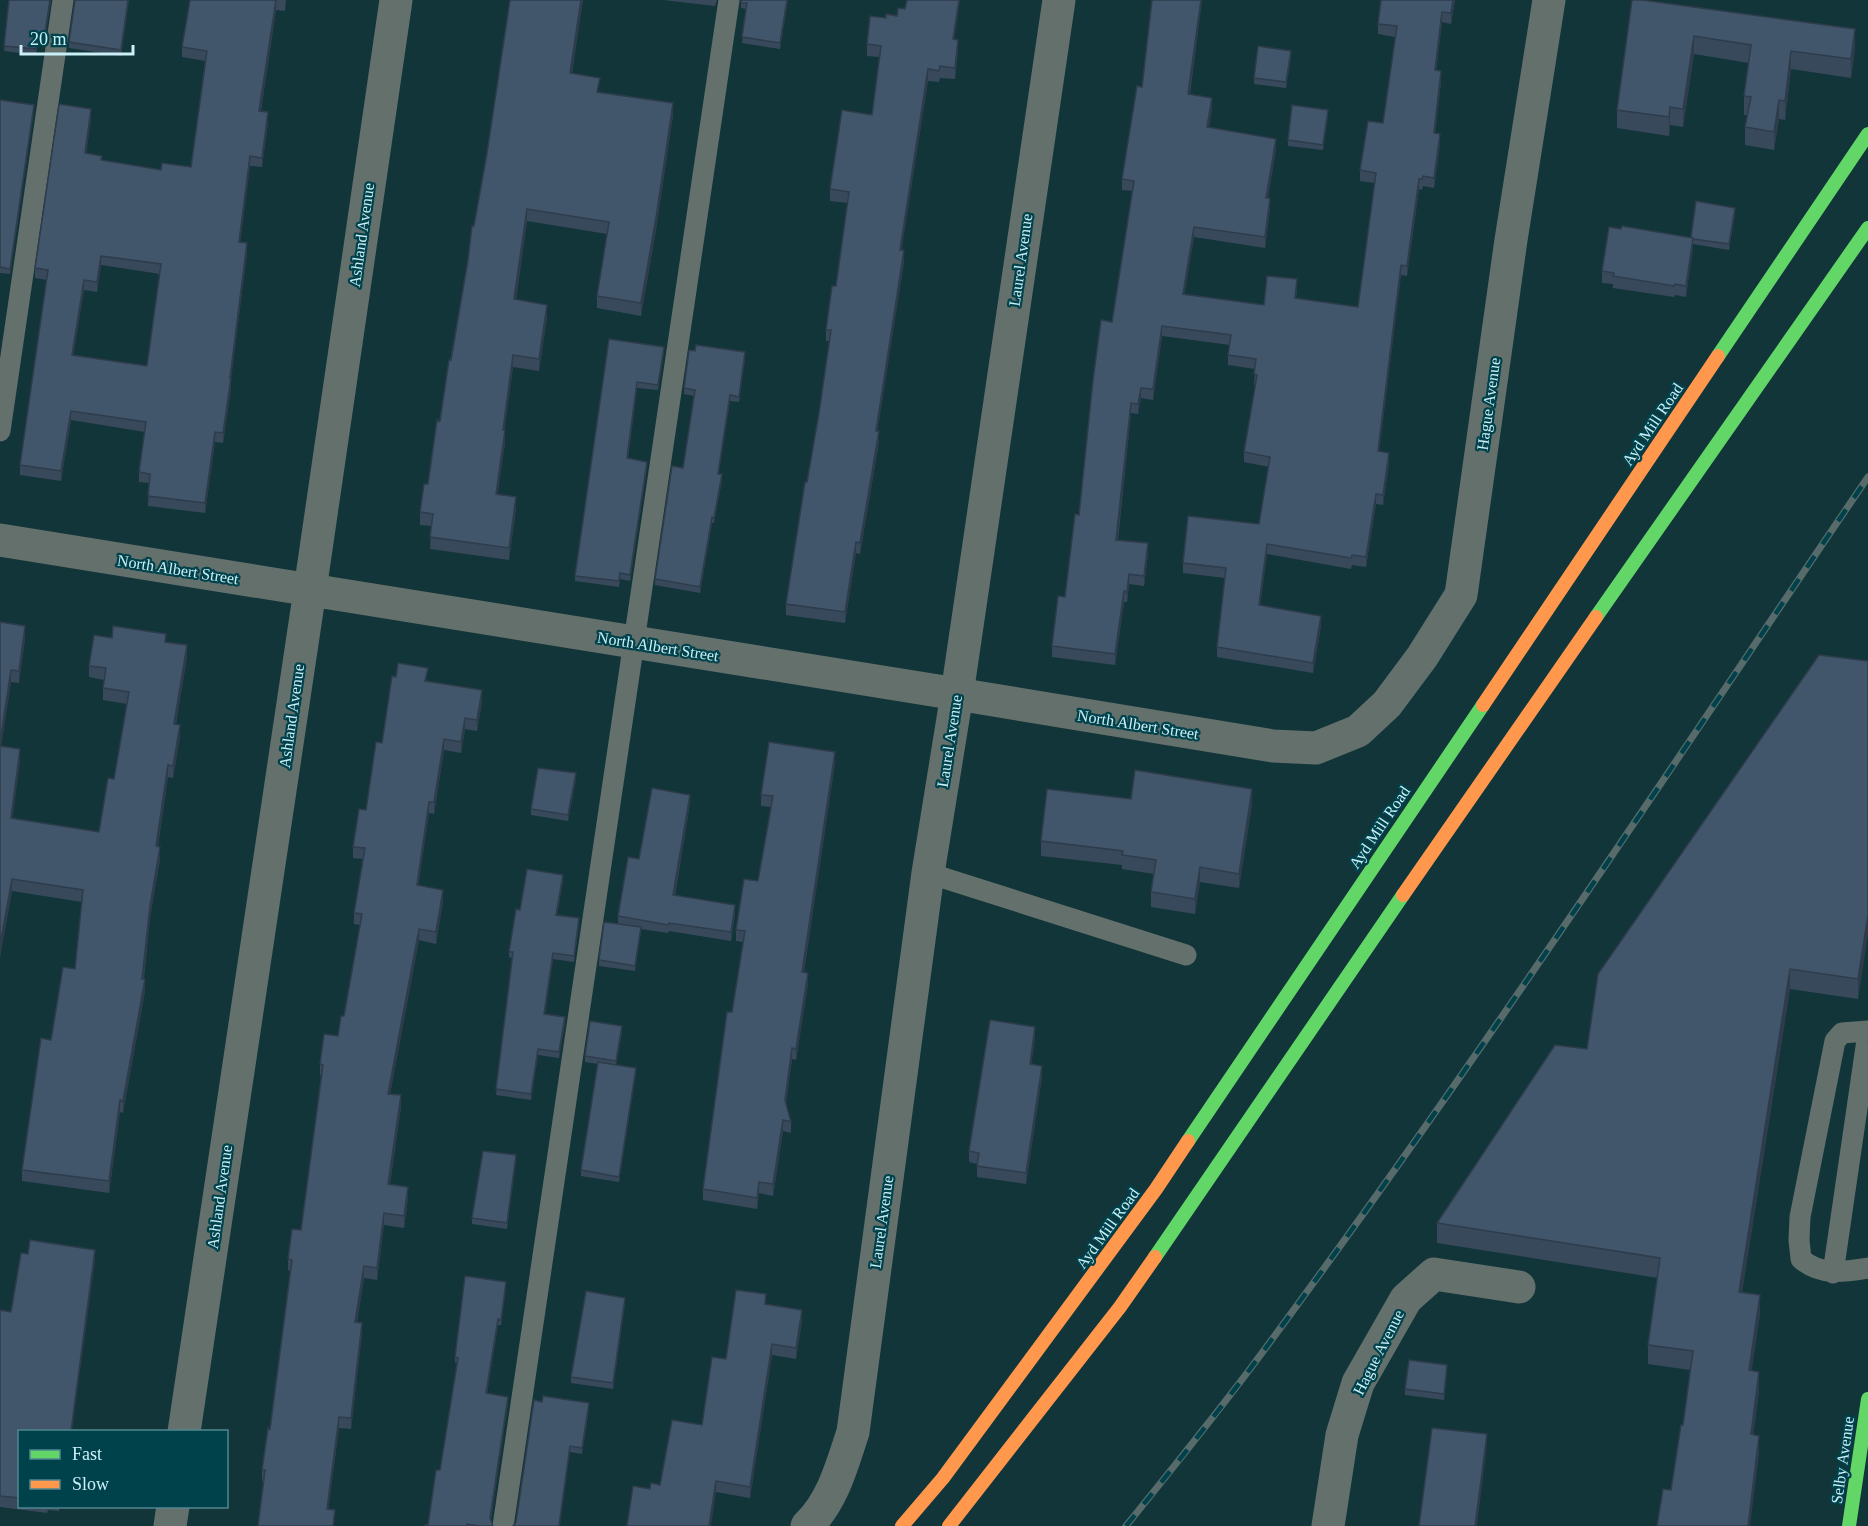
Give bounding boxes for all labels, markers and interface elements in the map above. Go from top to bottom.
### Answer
scale bar [21,18,134,56]
text: 20 m [30,29,67,49]
street label: Ashland Avenue [346,182,377,288]
street label: Laurel Avenue [1006,213,1035,308]
street label: Hague Avenue [1474,357,1504,452]
street label: Ayd Mill Road [1619,380,1687,469]
street label: North Albert Street [116,552,240,588]
street label: North Albert Street [596,629,720,665]
street label: Ashland Avenue [276,663,307,769]
street label: Laurel Avenue [934,694,965,789]
street label: North Albert Street [1076,707,1200,743]
street label: Ayd Mill Road [1346,783,1414,872]
street label: Ashland Avenue [204,1144,235,1250]
street label: Laurel Avenue [867,1175,896,1270]
street label: Ayd Mill Road [1072,1185,1143,1272]
street label: Hague Avenue [1350,1307,1408,1398]
street label: Selby Avenue [1828,1415,1858,1505]
legend [18,1430,228,1508]
text: Fast [72,1444,102,1464]
text: Slow [72,1474,109,1494]

